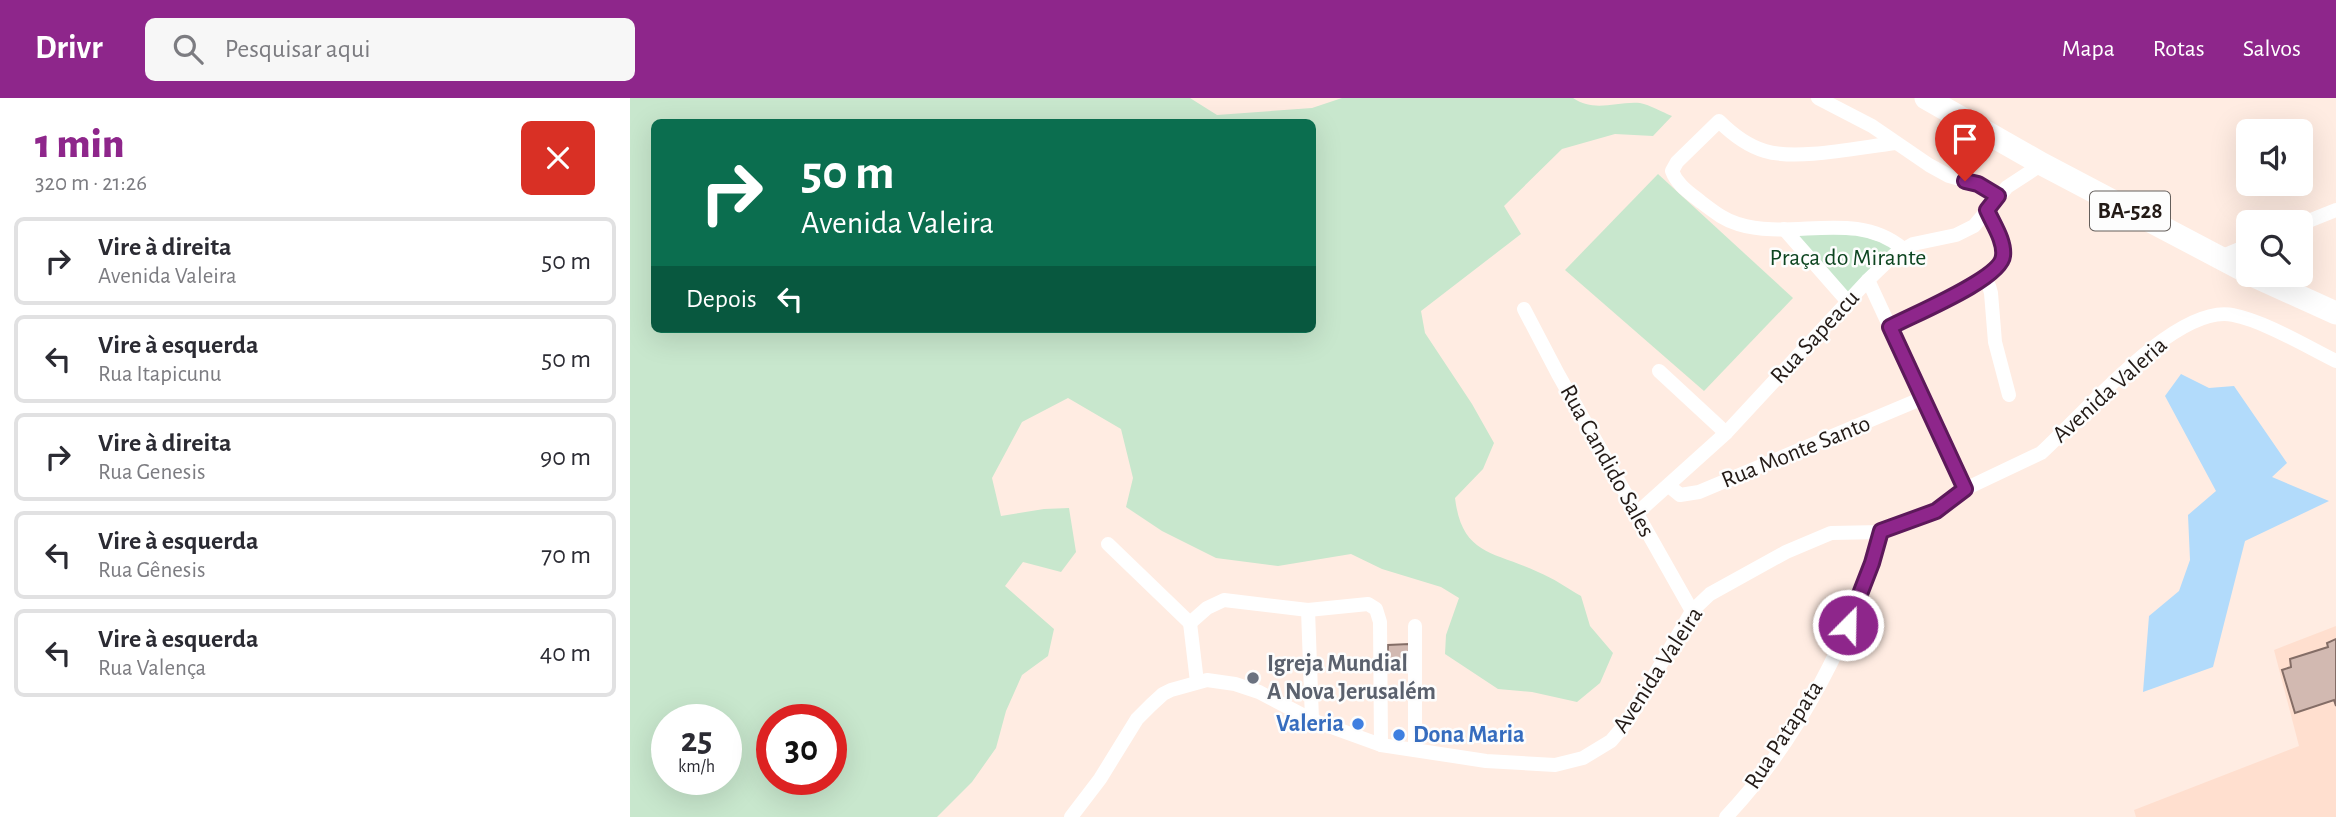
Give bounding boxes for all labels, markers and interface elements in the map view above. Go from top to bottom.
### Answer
search box [145,18,635,81]
icon: search [169,30,207,68]
text: Drivr [35,32,103,65]
text: Pesquisar aqui [225,36,370,62]
text: Mapa [2062,37,2115,61]
text: Rotas [2153,37,2205,61]
text: Salvos [2243,37,2301,61]
pin [1935,109,1995,181]
map controls [2236,119,2313,287]
button: sound [2236,119,2313,196]
icon: arrive [1946,120,1984,158]
button: close [521,121,595,195]
text: 1 min [35,123,124,165]
icon: right [686,147,777,238]
text: 50 m [801,149,895,198]
text: 320 m · 21:26 [35,172,147,195]
road number: BA-528 [2090,192,2170,230]
text: Avenida Valeira [801,207,994,239]
button: search [2236,210,2313,287]
text: Vire à direita [98,234,232,260]
icon: right [39,242,77,280]
park label: Praça do Mirante [1770,246,1926,270]
text: 50 m [541,248,591,274]
text: Avenida Valeira [98,265,237,288]
icon: left [771,280,809,318]
text: Depois [686,286,757,312]
street label: Rua Sapeacu [1766,286,1864,388]
text: Vire à esquerda [98,332,259,358]
street label: Avenida Valeria [2048,333,2172,447]
icon: left [39,340,77,378]
text: 50 m [541,346,591,372]
text: Rua Itapicunu [98,363,222,386]
street label: Rua Candido Sales [1555,381,1659,541]
street label: Rua Monte Santo [1718,411,1874,493]
text: Vire à direita [98,430,232,456]
icon: right [39,438,77,476]
text: 90 m [540,444,591,470]
text: Rua Genesis [98,461,205,484]
text: Vire à esquerda [98,528,259,554]
icon: left [39,536,77,574]
text: 70 m [541,542,591,568]
text: Rua Gênesis [98,559,205,582]
position arrow [1811,588,1885,662]
street label: Avenida Valeira [1609,603,1707,737]
text: Vire à esquerda [98,626,259,652]
icon: left [39,634,77,672]
text: 40 m [540,640,591,666]
place label: Igreja Mundial A Nova Jerusalém [1267,652,1436,704]
text: Rua Valença [98,657,206,680]
marker: Igreja Mundial A Nova Jerusalém [1245,670,1261,686]
street label: Rua Patapata [1740,677,1828,793]
speed limit sign: 30 [756,704,847,795]
place label: Valeria [1276,712,1344,736]
marker: Valeria [1350,716,1366,732]
text: 25 [681,723,712,758]
place label: Dona Maria [1413,723,1525,747]
marker: Dona Maria [1391,727,1407,743]
text: km/h [678,758,715,776]

